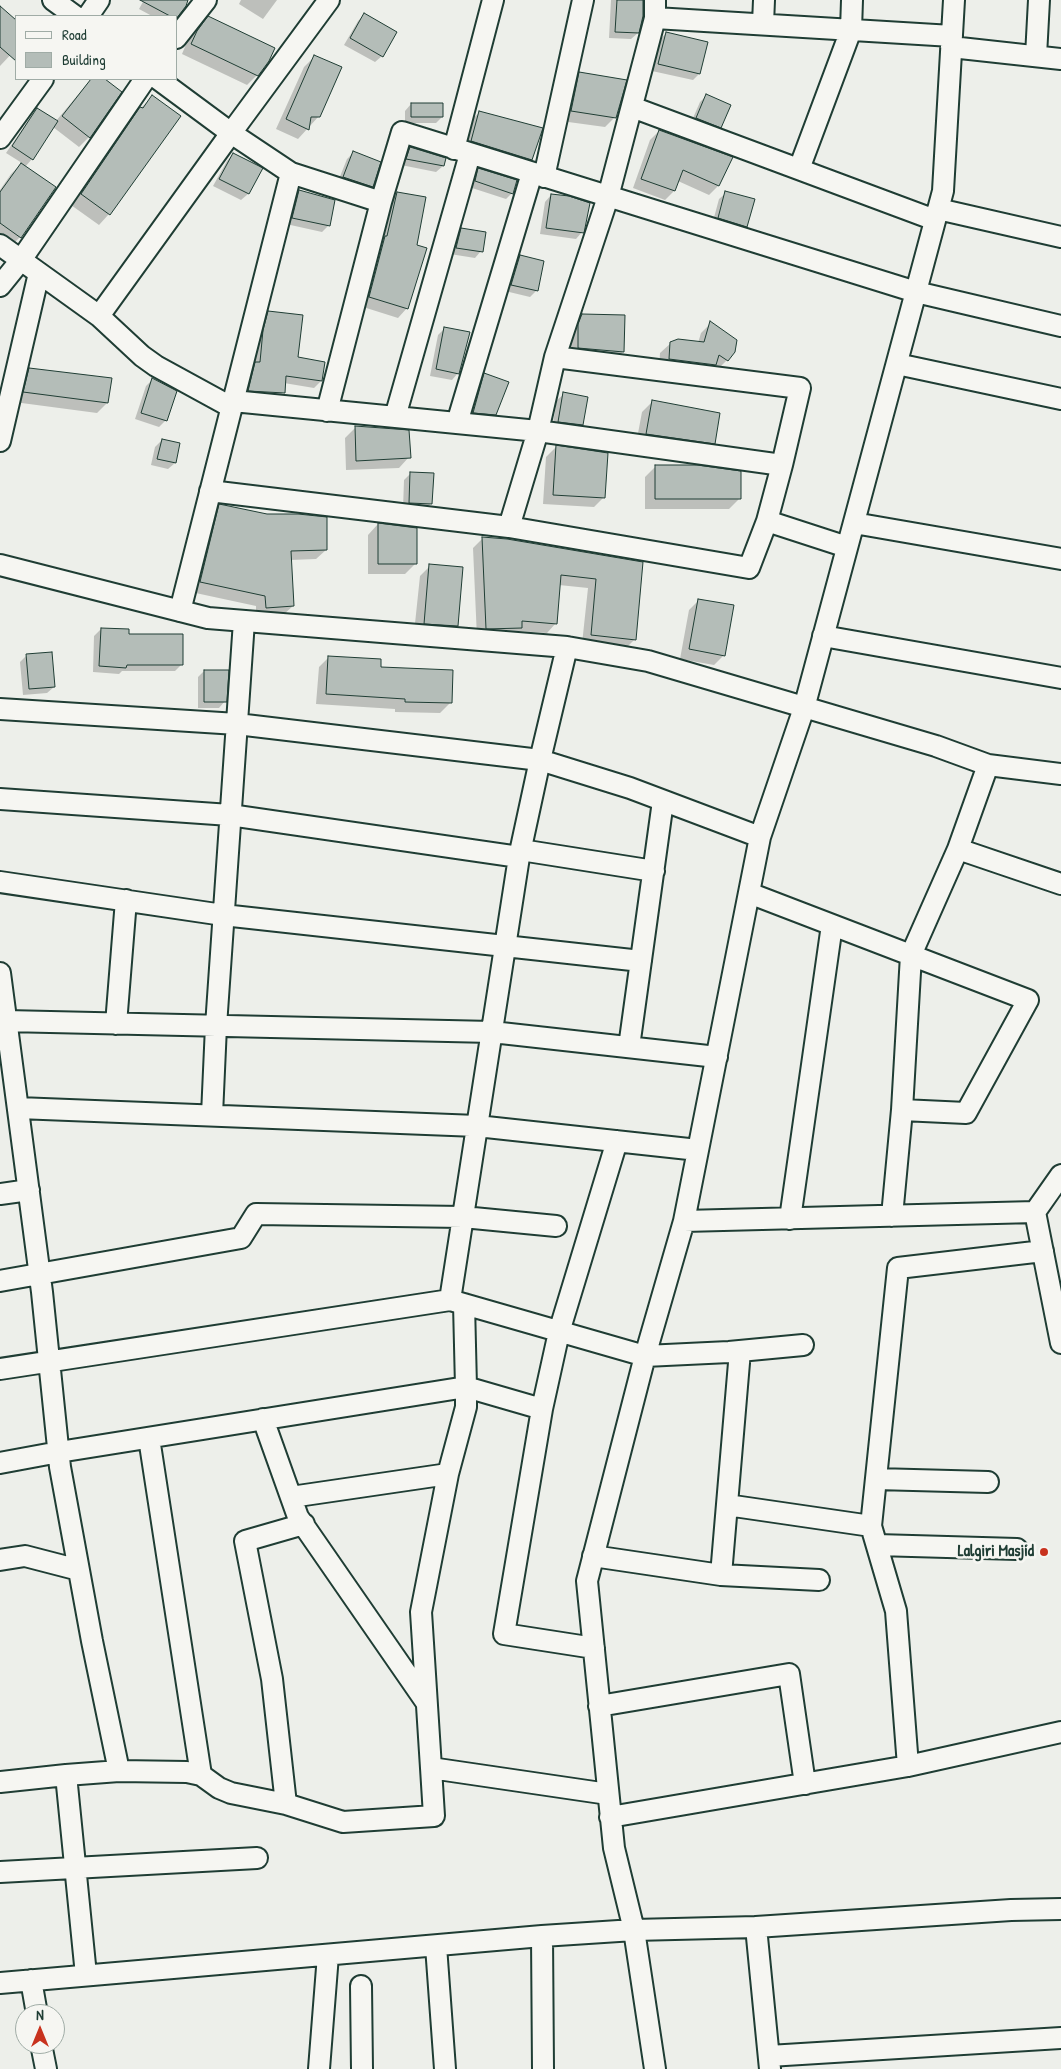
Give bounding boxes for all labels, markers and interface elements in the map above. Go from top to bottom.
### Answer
legend [15,15,178,80]
text: Road [62,24,87,45]
text: Building [62,49,106,70]
place label: Lalgiri Masjid [958,1542,1034,1562]
marker: Lalgiri Masjid [1038,1546,1050,1558]
north arrow [15,2004,65,2054]
text: N [36,2005,44,2024]

